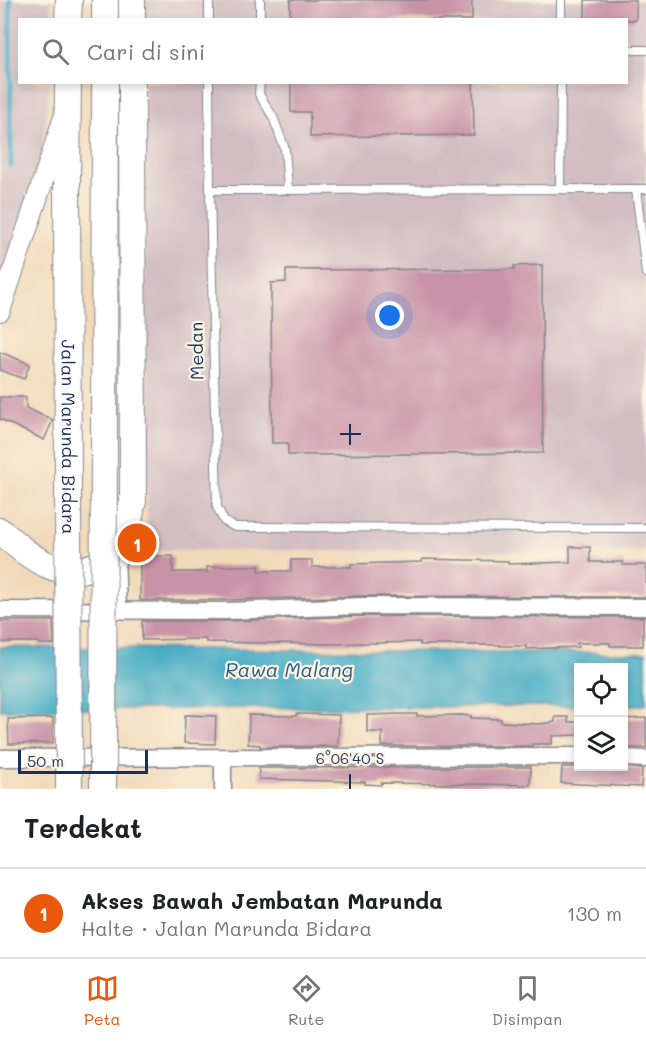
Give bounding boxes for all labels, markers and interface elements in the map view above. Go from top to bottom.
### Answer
search box [18,18,628,84]
icon: search [39,35,72,68]
text: Cari di sini [87,37,205,66]
your location [375,301,404,330]
street label: Medan [183,322,209,380]
street label: Jalan Marunda Bidara [57,339,81,535]
pin: 1 [118,520,156,566]
water label: Rawa Malang [225,656,353,682]
map controls [574,663,628,771]
button: locate [574,663,628,717]
button: layers [574,717,628,771]
scale bar [18,747,148,774]
text: 6°06'40"S [316,748,384,768]
text: 50 m [27,750,64,771]
text: Terdekat [24,811,142,845]
text: Akses Bawah Jembatan Marunda [81,886,443,915]
text: 1 [39,900,48,926]
text: 130 m [567,900,622,926]
text: Halte · Jalan Marunda Bidara [81,915,372,941]
tab: Peta [84,972,121,1029]
tab: Rute [288,972,324,1029]
tab: Disimpan [492,972,562,1029]

